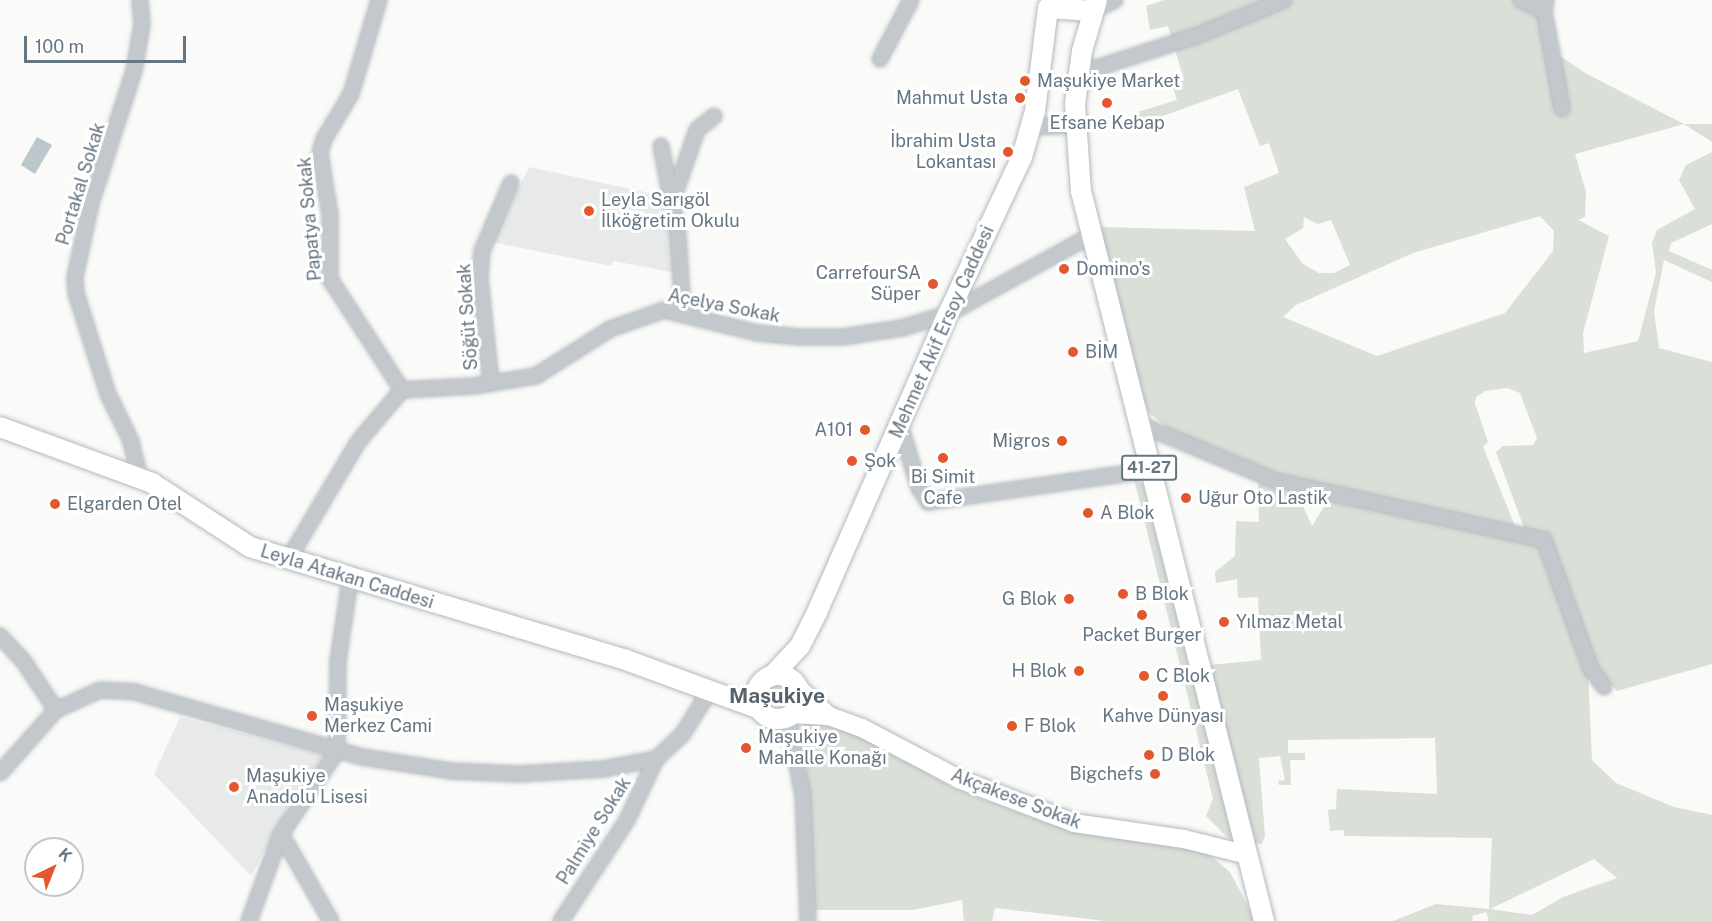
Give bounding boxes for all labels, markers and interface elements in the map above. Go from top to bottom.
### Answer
scale bar [27,24,189,62]
text: 100 m [35,36,84,57]
place label: Maşukiye Market [1037,70,1180,92]
marker: Maşukiye Market [1018,74,1032,88]
place label: Mahmut Usta [896,87,1008,109]
marker: Mahmut Usta [1013,91,1027,105]
marker: Efsane Kebap [1100,96,1114,110]
place label: Efsane Kebap [1049,112,1165,134]
street label: Portakal Sokak [52,120,110,248]
place label: İbrahim Usta Lokantası [890,131,996,174]
marker: İbrahim Usta Lokantası [1001,145,1015,159]
street label: Papatya Sokak [294,156,326,282]
place label: Leyla Sarıgöl İlköğretim Okulu [601,190,740,232]
marker: Leyla Sarıgöl İlköğretim Okulu [582,204,596,218]
street label: Mehmet Akif Ersoy Caddesi [885,222,999,442]
place label: Domino's [1076,258,1150,280]
marker: Domino's [1057,262,1071,276]
street label: Söğüt Sokak [453,263,483,371]
place label: CarrefourSA Süper [816,263,921,306]
marker: CarrefourSA Süper [926,277,940,291]
street label: Açelya Sokak [666,285,782,327]
place label: BİM [1085,341,1118,363]
marker: BİM [1066,345,1080,359]
place label: A101 [815,419,853,441]
marker: A101 [858,423,872,437]
place label: Migros [992,430,1050,452]
marker: Migros [1055,434,1069,448]
place label: Şok [864,450,896,472]
marker: Bi Simit Cafe [936,451,950,465]
marker: Şok [845,454,859,468]
road number: 41-27 [1120,455,1178,481]
place label: Bi Simit Cafe [911,467,975,510]
place label: Uğur Oto Lastik [1198,487,1328,509]
marker: Uğur Oto Lastik [1179,491,1193,505]
place label: Elgarden Otel [67,493,183,515]
marker: Elgarden Otel [48,497,62,511]
place label: A Blok [1100,502,1155,524]
marker: A Blok [1081,506,1095,520]
street label: Leyla Atakan Caddesi [258,540,436,614]
place label: B Blok [1135,583,1189,605]
marker: B Blok [1116,587,1130,601]
place label: G Blok [1002,588,1057,610]
marker: G Blok [1062,592,1076,606]
marker: Packet Burger [1135,608,1149,622]
place label: Yılmaz Metal [1236,611,1343,633]
marker: Yılmaz Metal [1217,615,1231,629]
place label: Packet Burger [1082,624,1202,646]
place label: H Blok [1011,660,1067,682]
marker: H Blok [1072,664,1086,678]
place label: C Blok [1156,665,1210,687]
marker: C Blok [1137,669,1151,683]
district label: Maşukiye [729,683,825,709]
marker: Kahve Dünyası [1156,689,1170,703]
place label: Maşukiye Merkez Cami [324,695,432,738]
place label: Kahve Dünyası [1102,705,1224,727]
marker: Maşukiye Merkez Cami [305,709,319,723]
place label: F Blok [1024,715,1076,737]
marker: F Blok [1005,719,1019,733]
place label: Maşukiye Mahalle Konağı [758,727,887,770]
marker: Maşukiye Mahalle Konağı [739,741,753,755]
place label: D Blok [1161,744,1215,766]
marker: D Blok [1142,748,1156,762]
place label: Bigchefs [1070,763,1143,785]
street label: Akçakese Sokak [948,764,1084,834]
place label: Maşukiye Anadolu Lisesi [246,766,368,808]
marker: Bigchefs [1148,767,1162,781]
street label: Palmiye Sokak [552,773,636,889]
marker: Maşukiye Anadolu Lisesi [227,780,241,794]
north arrow [24,837,84,897]
text: K [55,844,76,866]

